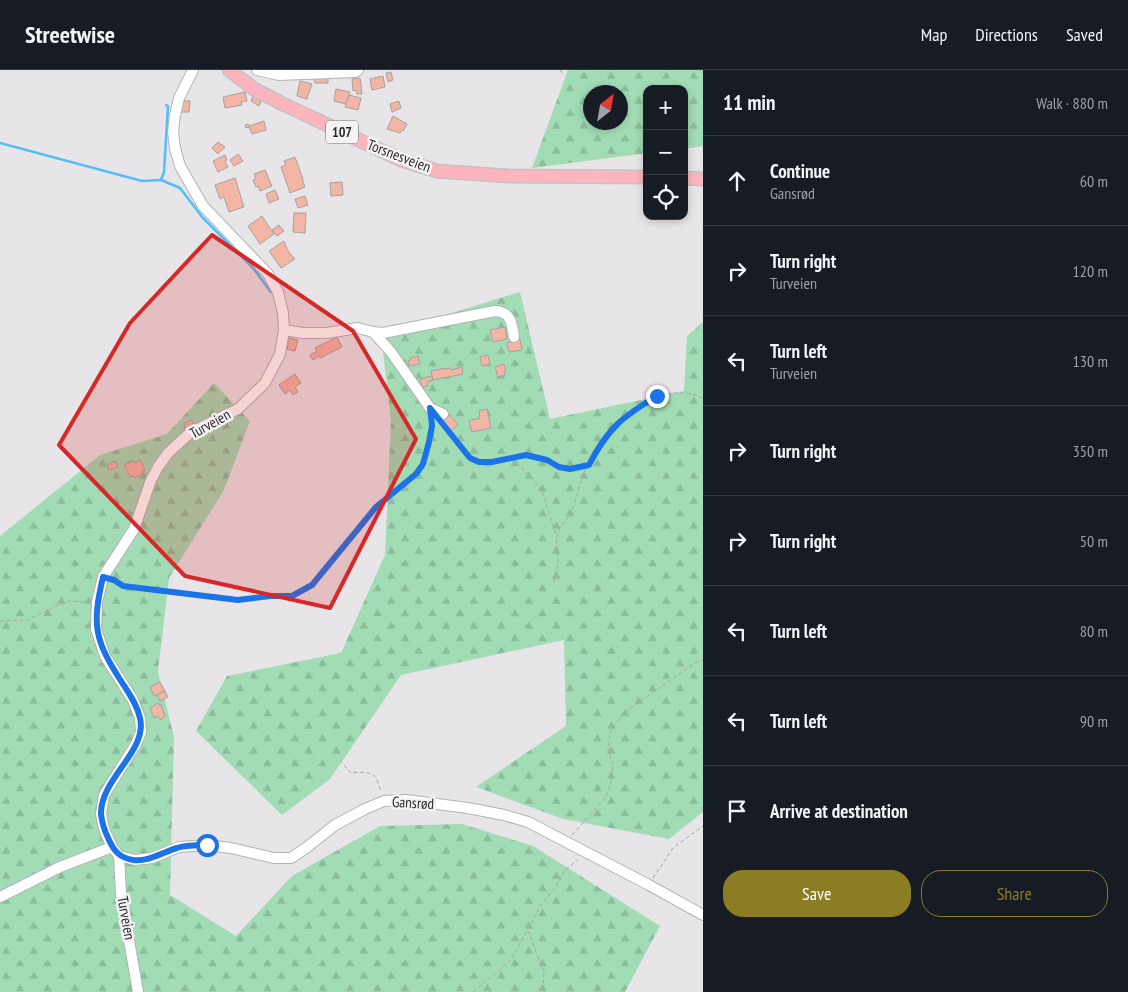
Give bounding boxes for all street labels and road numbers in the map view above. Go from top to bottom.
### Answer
road number: 107 [326,121,358,144]
street label: Torsnesveien [365,135,434,176]
street label: Turveien [186,405,234,443]
street label: Gansrød [391,792,435,813]
street label: Turveien [113,895,140,941]

